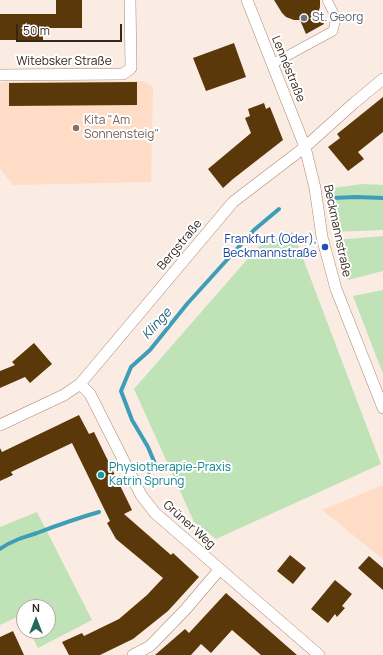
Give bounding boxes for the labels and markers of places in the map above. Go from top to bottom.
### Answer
place label: St. Georg [312,11,363,25]
marker: St. Georg [299,13,309,23]
place label: Kita "Am Sonnensteig" [84,114,159,142]
marker: Kita "Am Sonnensteig" [71,123,81,133]
place label: Frankfurt (Oder), Beckmannstraße [223,233,317,261]
marker: Frankfurt (Oder), Beckmannstraße [320,242,330,252]
place label: Physiotherapie-Praxis Katrin Sprung [109,461,231,489]
marker: Physiotherapie-Praxis Katrin Sprung [96,470,106,480]

